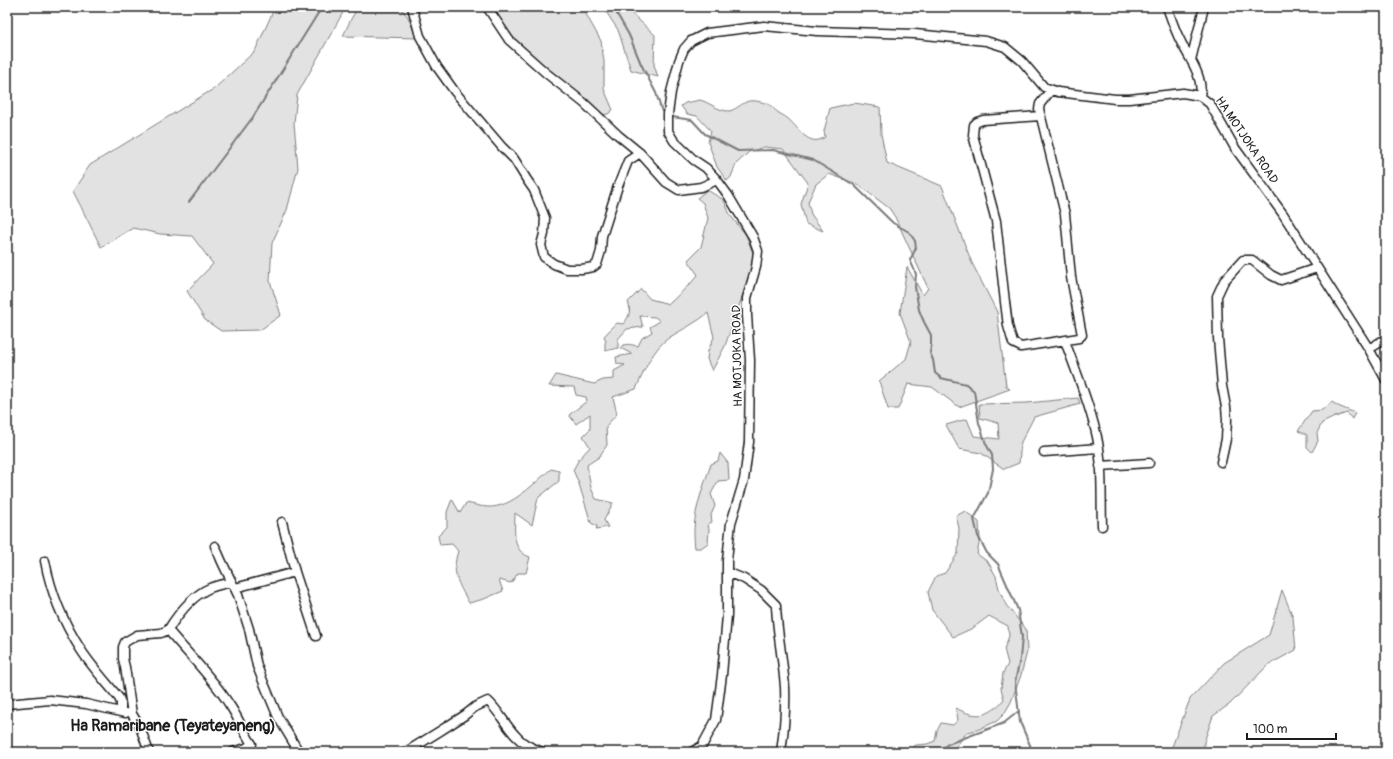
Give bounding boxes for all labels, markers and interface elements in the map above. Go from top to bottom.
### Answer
street label: HA MOTJOKA ROAD [1212,94,1282,187]
street label: HA MOTJOKA ROAD [729,305,746,407]
scale bar [1247,715,1336,741]
district label: Ha Ramaribane (Teyateyaneng) [70,716,276,736]
text: 100 m [1253,722,1288,737]

